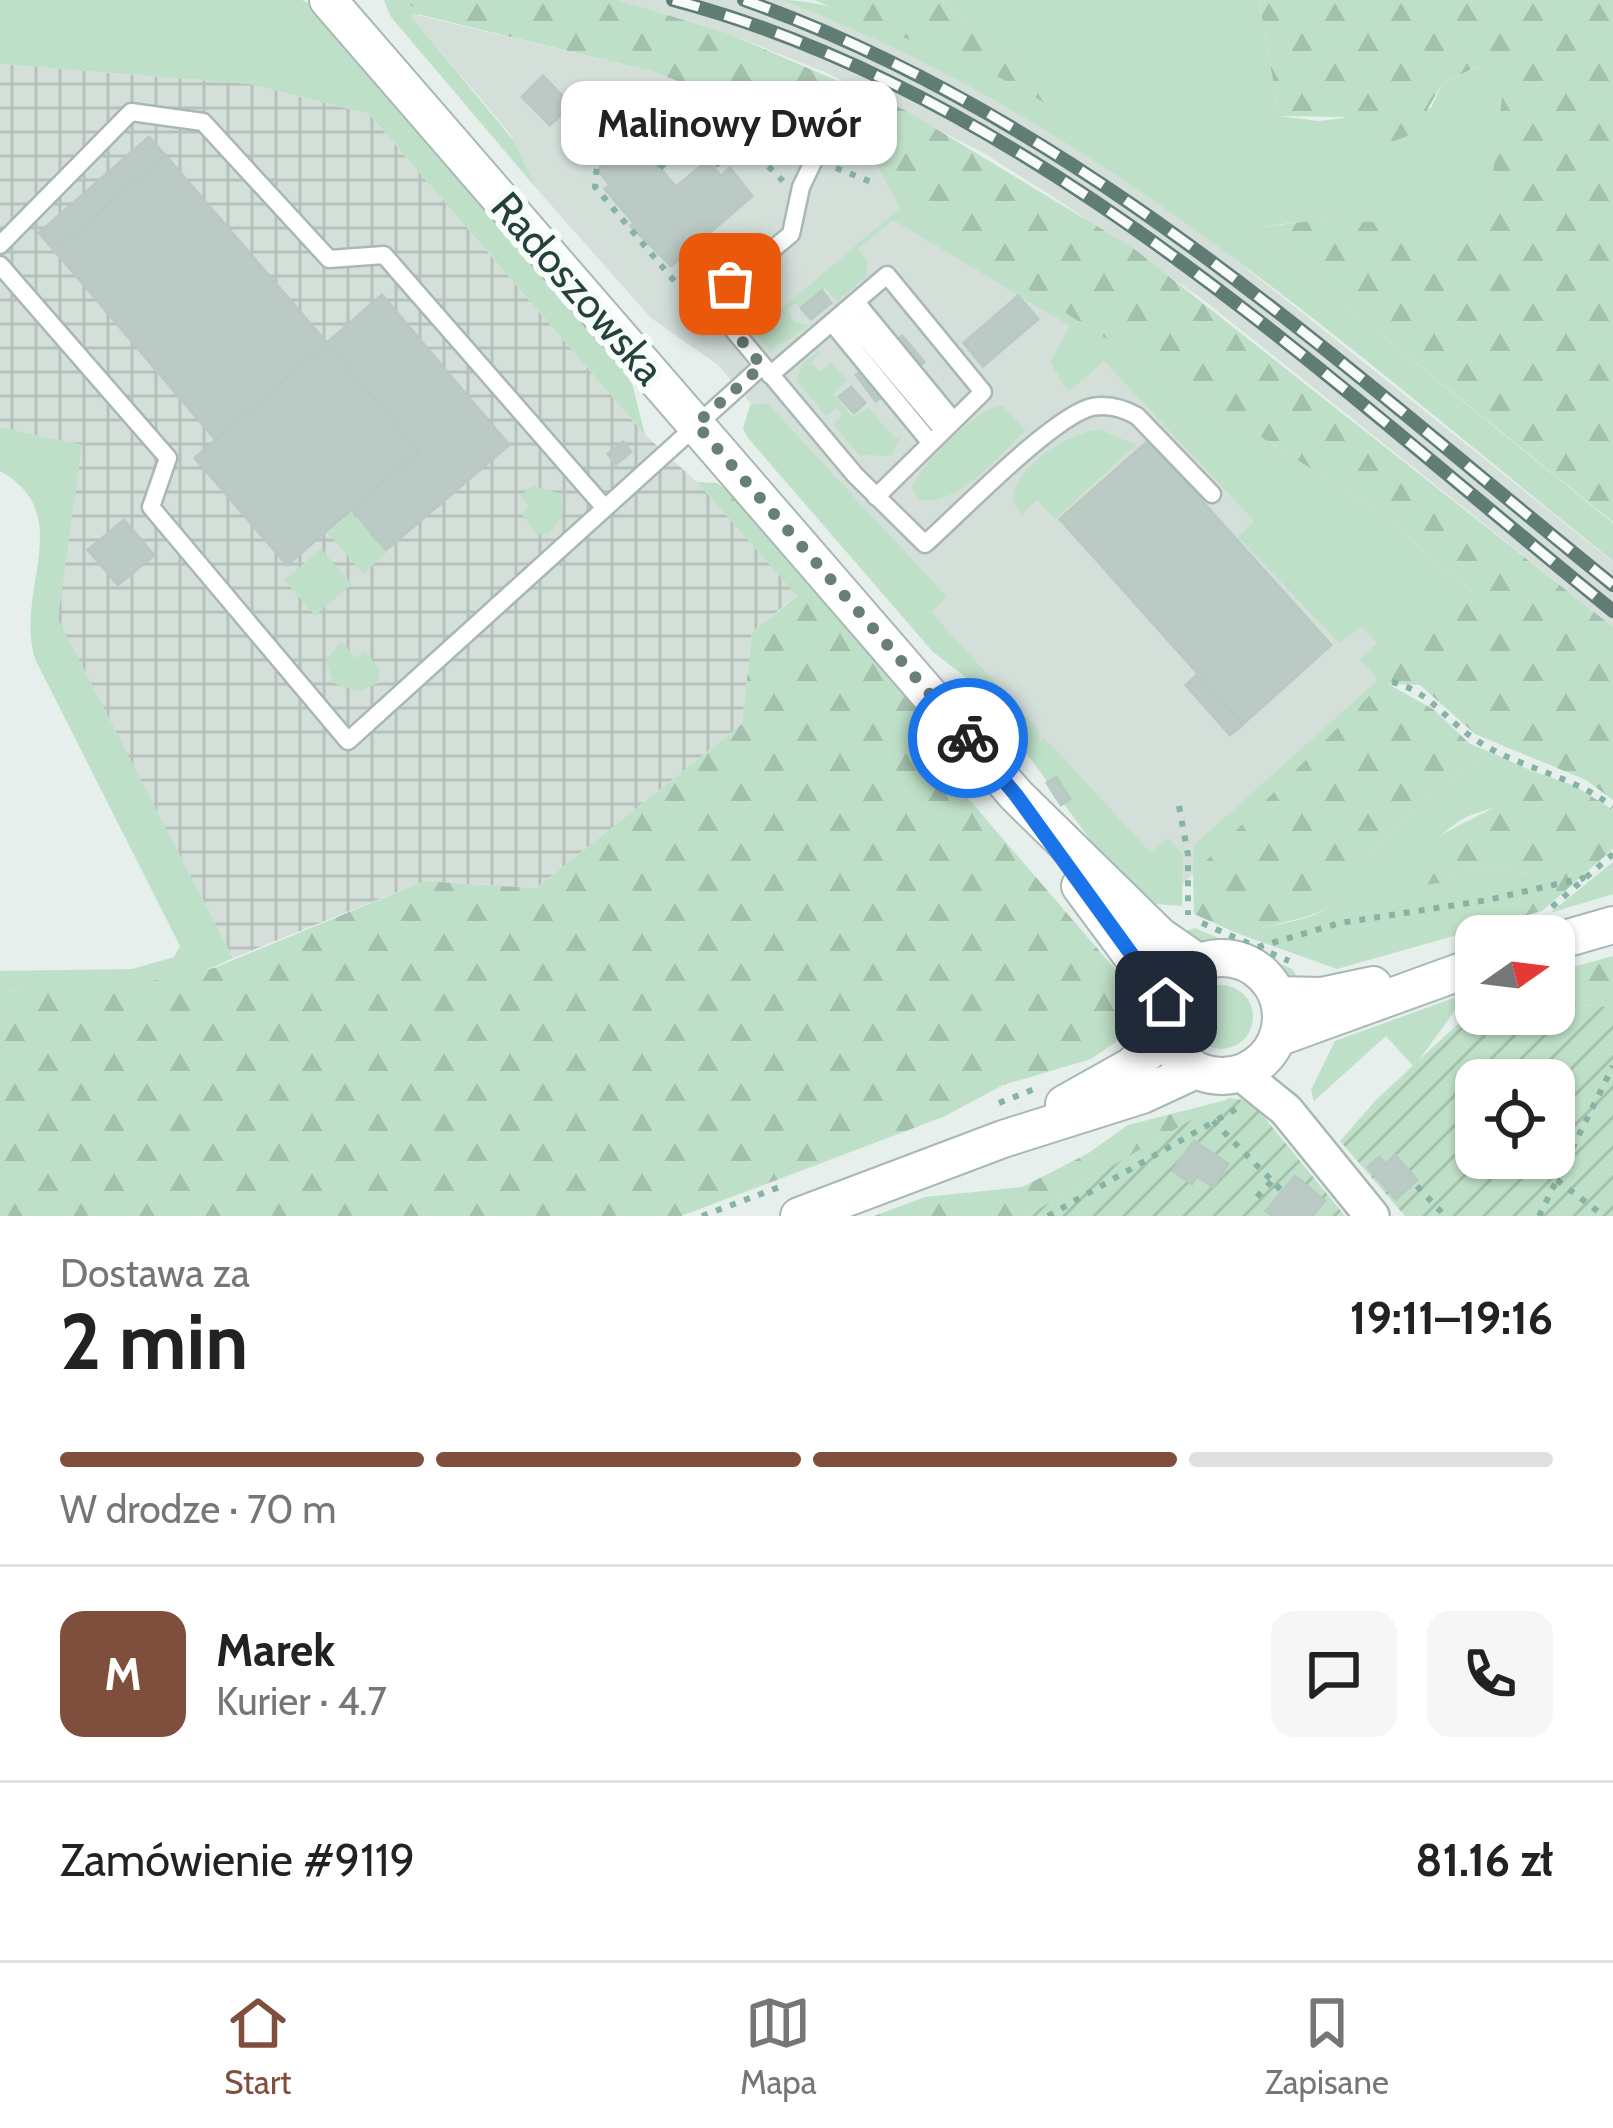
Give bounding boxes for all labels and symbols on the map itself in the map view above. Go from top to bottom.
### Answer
callout: Malinowy Dwór [562,80,898,164]
street label: Radoszowska [480,181,676,395]
pin [679,233,781,335]
courier [908,678,1028,798]
north arrow [1455,915,1575,1035]
pin [1115,951,1217,1053]

